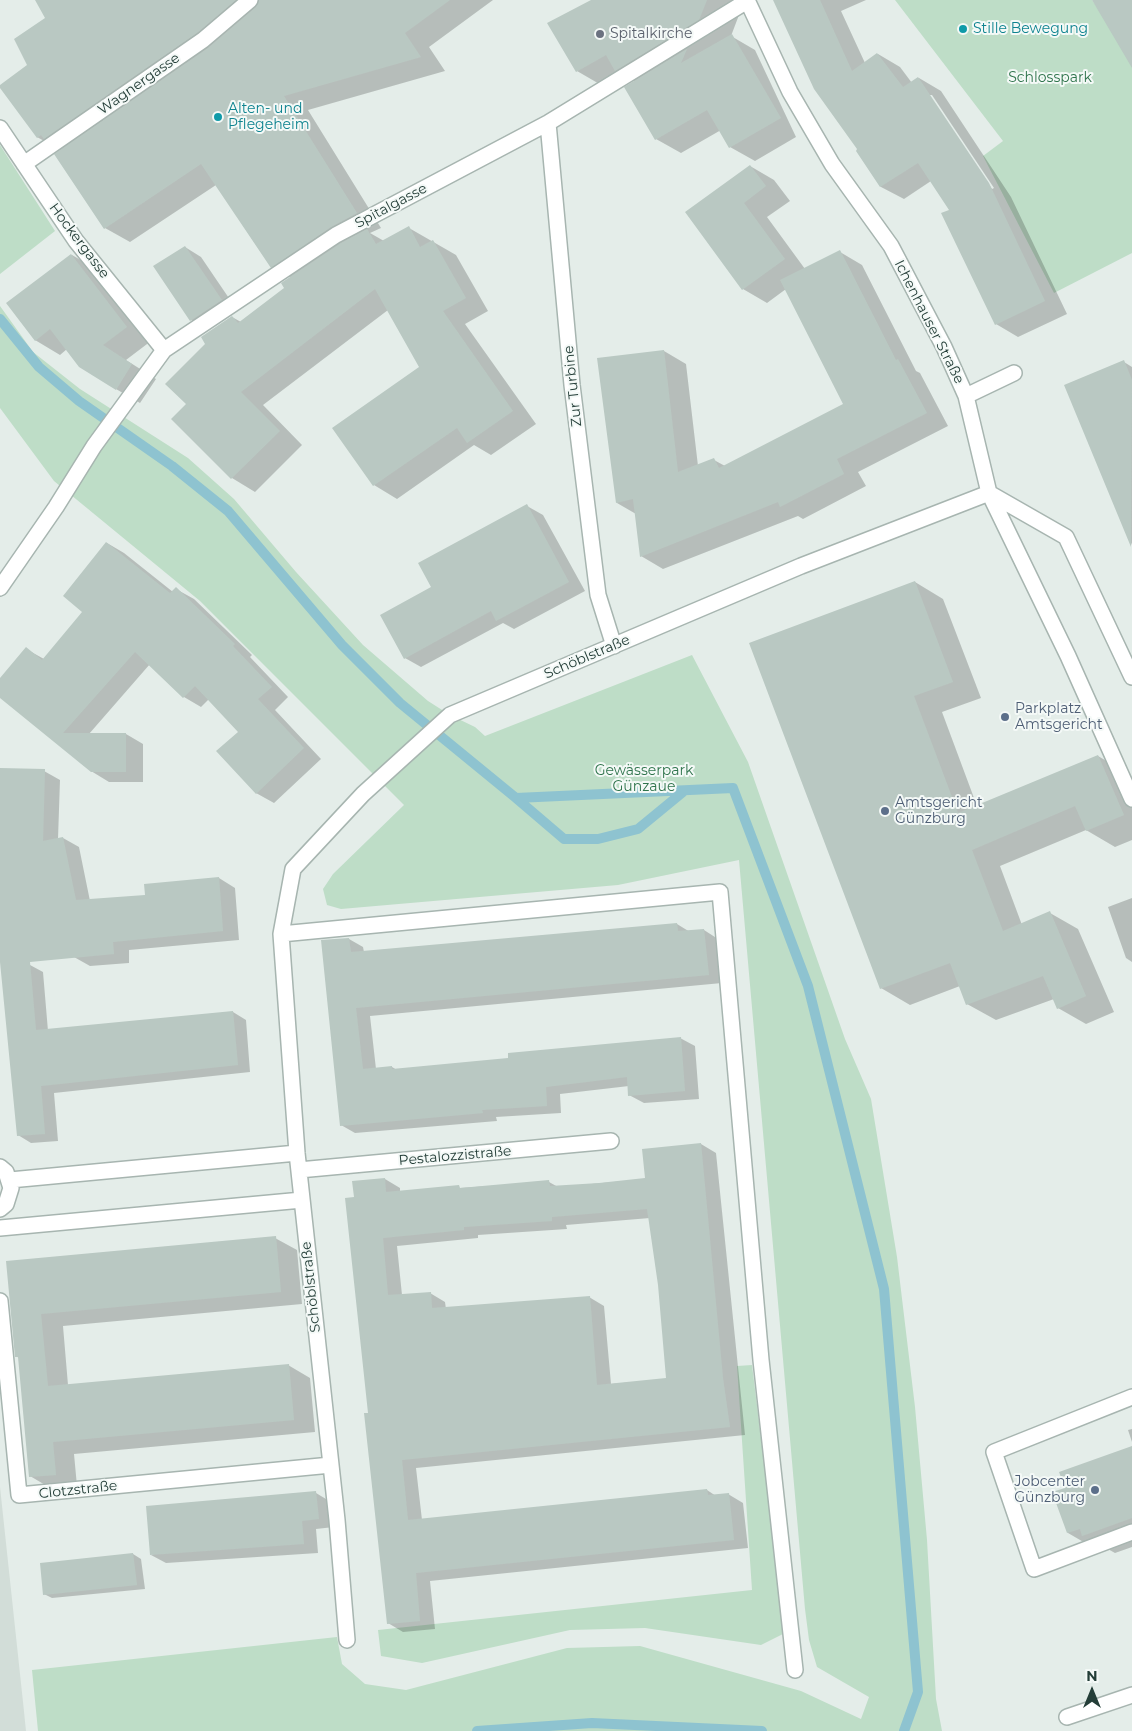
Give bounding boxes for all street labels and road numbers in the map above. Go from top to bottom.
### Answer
street label: Wagnergasse [95,50,183,118]
street label: Spitalgasse [352,180,430,232]
street label: Hockergasse [45,200,113,282]
street label: Ichenhauser Straße [891,257,967,387]
street label: Zur Turbine [560,345,586,427]
street label: Schöblstraße [542,631,632,683]
street label: Pestalozzistraße [398,1143,512,1169]
street label: Schöblstraße [298,1241,324,1333]
street label: Clotzstraße [38,1478,118,1502]

